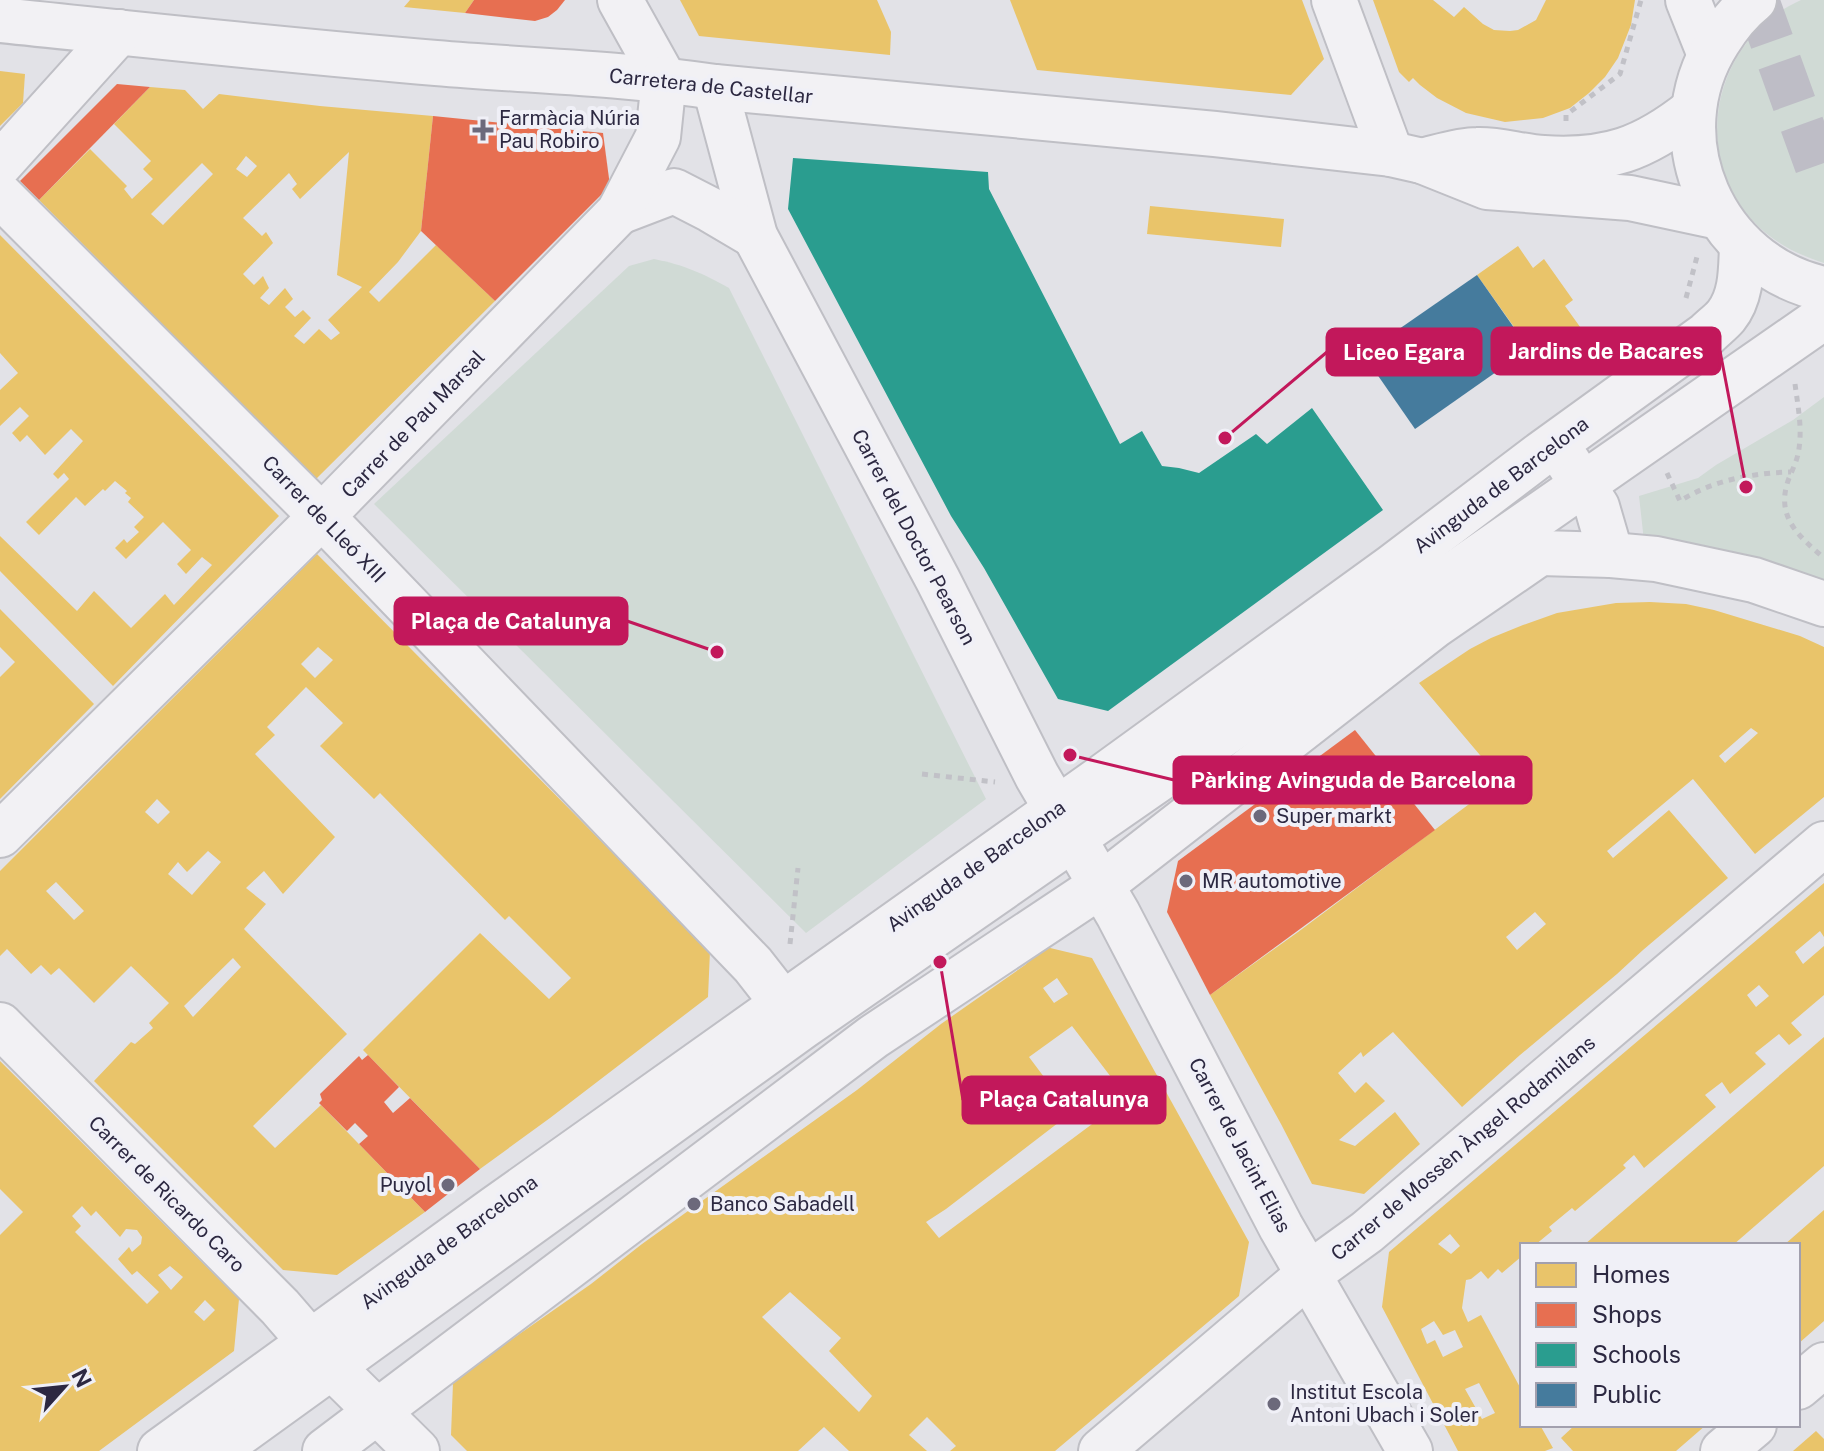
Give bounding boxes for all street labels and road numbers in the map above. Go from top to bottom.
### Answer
street label: Carretera de Castellar [608,63,814,109]
street label: Carrer de Pau Marsal [336,345,490,503]
street label: Avinguda de Barcelona [1409,411,1593,559]
street label: Carrer del Doctor Pearson [847,425,981,649]
street label: Carrer de Lleó XIII [257,451,391,587]
street label: Avinguda de Barcelona [882,795,1070,937]
street label: Carrer de Mossèn Àngel Rodamilans [1325,1030,1600,1266]
street label: Carrer de Jacint Elias [1184,1054,1296,1236]
street label: Carrer de Ricardo Caro [84,1111,250,1277]
street label: Avinguda de Barcelona [356,1170,542,1314]

